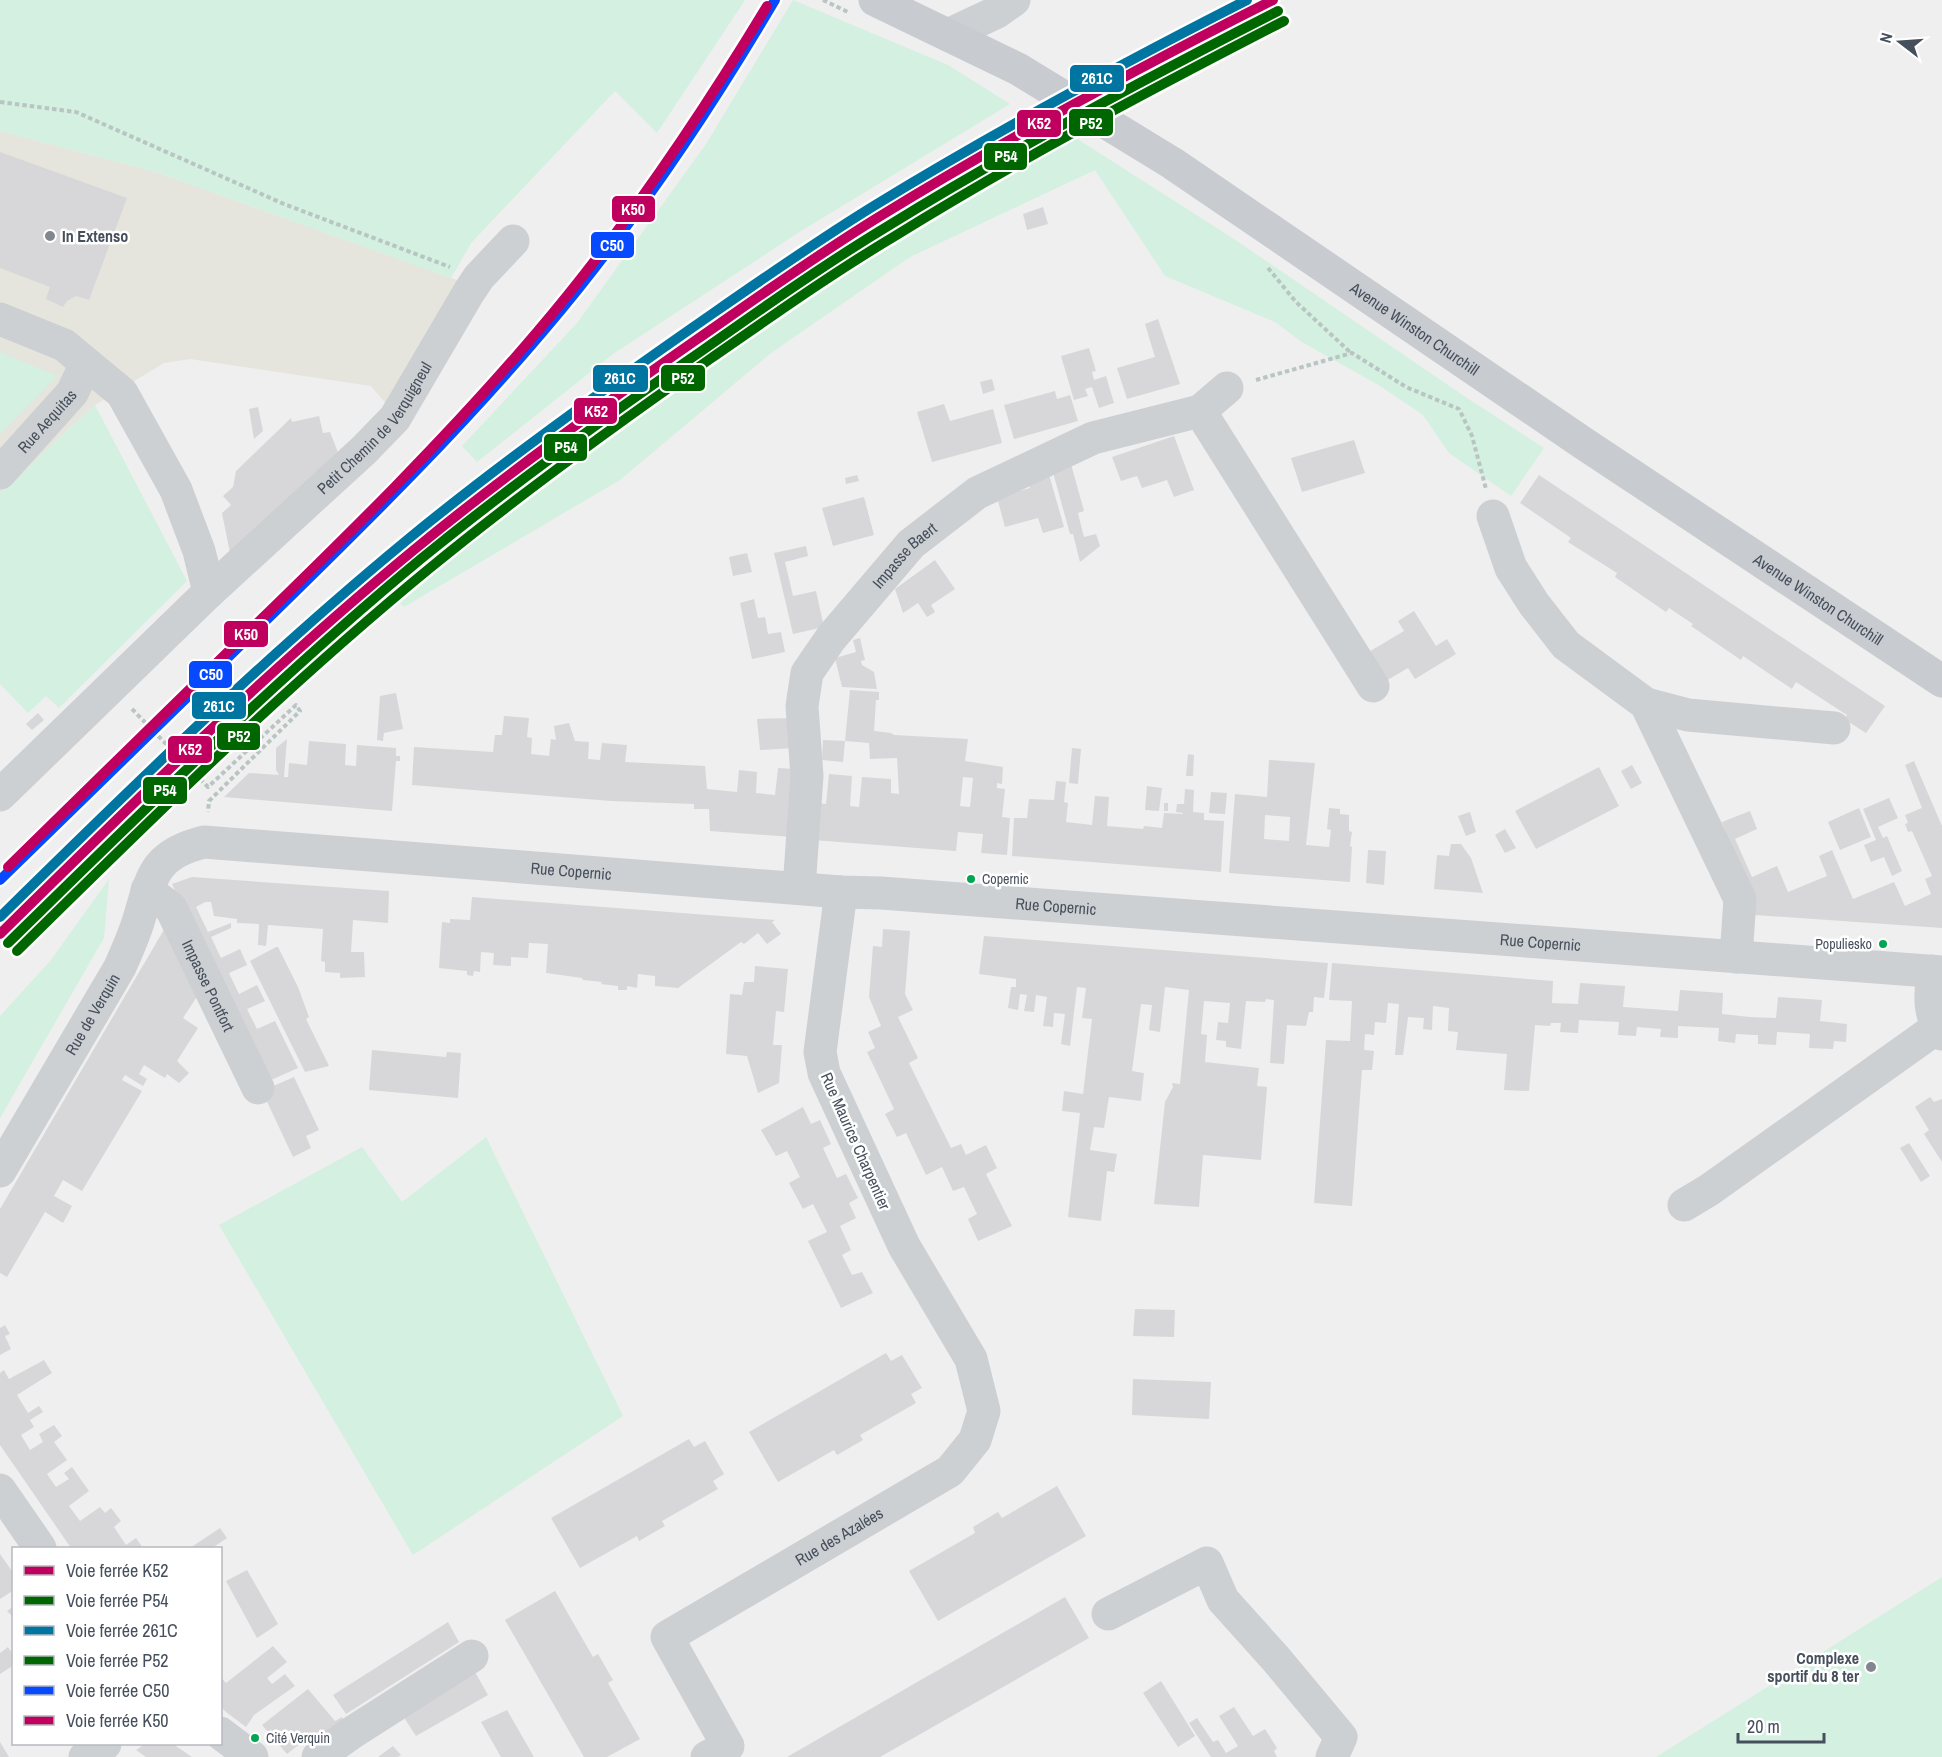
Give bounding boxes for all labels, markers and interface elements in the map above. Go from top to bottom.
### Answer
north arrow [1870,12,1930,72]
text: N [1874,30,1898,45]
line badge: 261C [1069,64,1125,93]
text: 261C [1081,67,1113,89]
line badge: P52 [1068,108,1114,137]
line badge: K52 [1016,109,1062,138]
text: K52 [1027,112,1051,134]
text: P52 [1079,112,1103,134]
line badge: P54 [983,142,1028,171]
text: P54 [994,145,1018,167]
line badge: K50 [611,195,656,223]
text: K50 [621,198,645,220]
place label: In Extenso [62,225,128,247]
marker: In Extenso [43,229,57,243]
line badge: C50 [590,231,635,259]
text: C50 [600,234,624,256]
street label: Avenue Winston Churchill [1345,276,1484,380]
street label: Petit Chemin de Verquigneul [312,358,437,499]
line badge: 261C [592,364,649,393]
line badge: P52 [660,364,706,392]
text: 261C [604,367,636,389]
text: P52 [671,367,695,389]
street label: Rue Aequitas [12,384,81,458]
line badge: K52 [573,397,618,425]
text: K52 [584,400,608,422]
line badge: P54 [543,433,588,462]
text: P54 [554,436,578,458]
street label: Impasse Baert [867,517,941,593]
street label: Avenue Winston Churchill [1748,547,1888,650]
line badge: K50 [223,620,269,648]
text: K50 [234,623,258,645]
line badge: C50 [188,660,233,689]
text: C50 [199,663,223,685]
line badge: 261C [191,691,247,720]
text: 261C [203,695,235,717]
line badge: P52 [216,722,261,751]
text: P52 [227,725,251,747]
line badge: K52 [167,735,213,764]
text: K52 [178,738,202,760]
line badge: P54 [142,776,188,805]
text: P54 [153,779,177,801]
street label: Rue Copernic [530,857,613,885]
place label: Copernic [982,870,1029,888]
marker: Copernic [965,873,977,885]
street label: Rue Copernic [1015,892,1097,920]
street label: Rue Copernic [1499,928,1582,956]
place label: Populiesko [1815,935,1872,953]
street label: Impasse Pontfort [177,936,240,1035]
marker: Populiesko [1877,938,1889,950]
street label: Rue de Verquin [60,969,125,1059]
street label: Rue Maurice Charpentier [816,1069,896,1214]
street label: Rue des Azalées [791,1502,887,1571]
legend [12,1547,222,1745]
text: Voie ferrée K52 [66,1558,169,1583]
text: Voie ferrée P54 [66,1588,169,1613]
text: Voie ferrée 261C [66,1618,178,1643]
place label: Complexe sportif du 8 ter [1767,1647,1860,1687]
text: Voie ferrée P52 [66,1648,169,1673]
marker: Complexe sportif du 8 ter [1864,1660,1878,1674]
text: Voie ferrée C50 [66,1678,169,1703]
scale bar [1738,1706,1824,1744]
text: Voie ferrée K50 [66,1708,169,1733]
text: 20 m [1747,1714,1780,1739]
place label: Cité Verquin [266,1729,330,1747]
marker: Cité Verquin [249,1732,261,1744]

